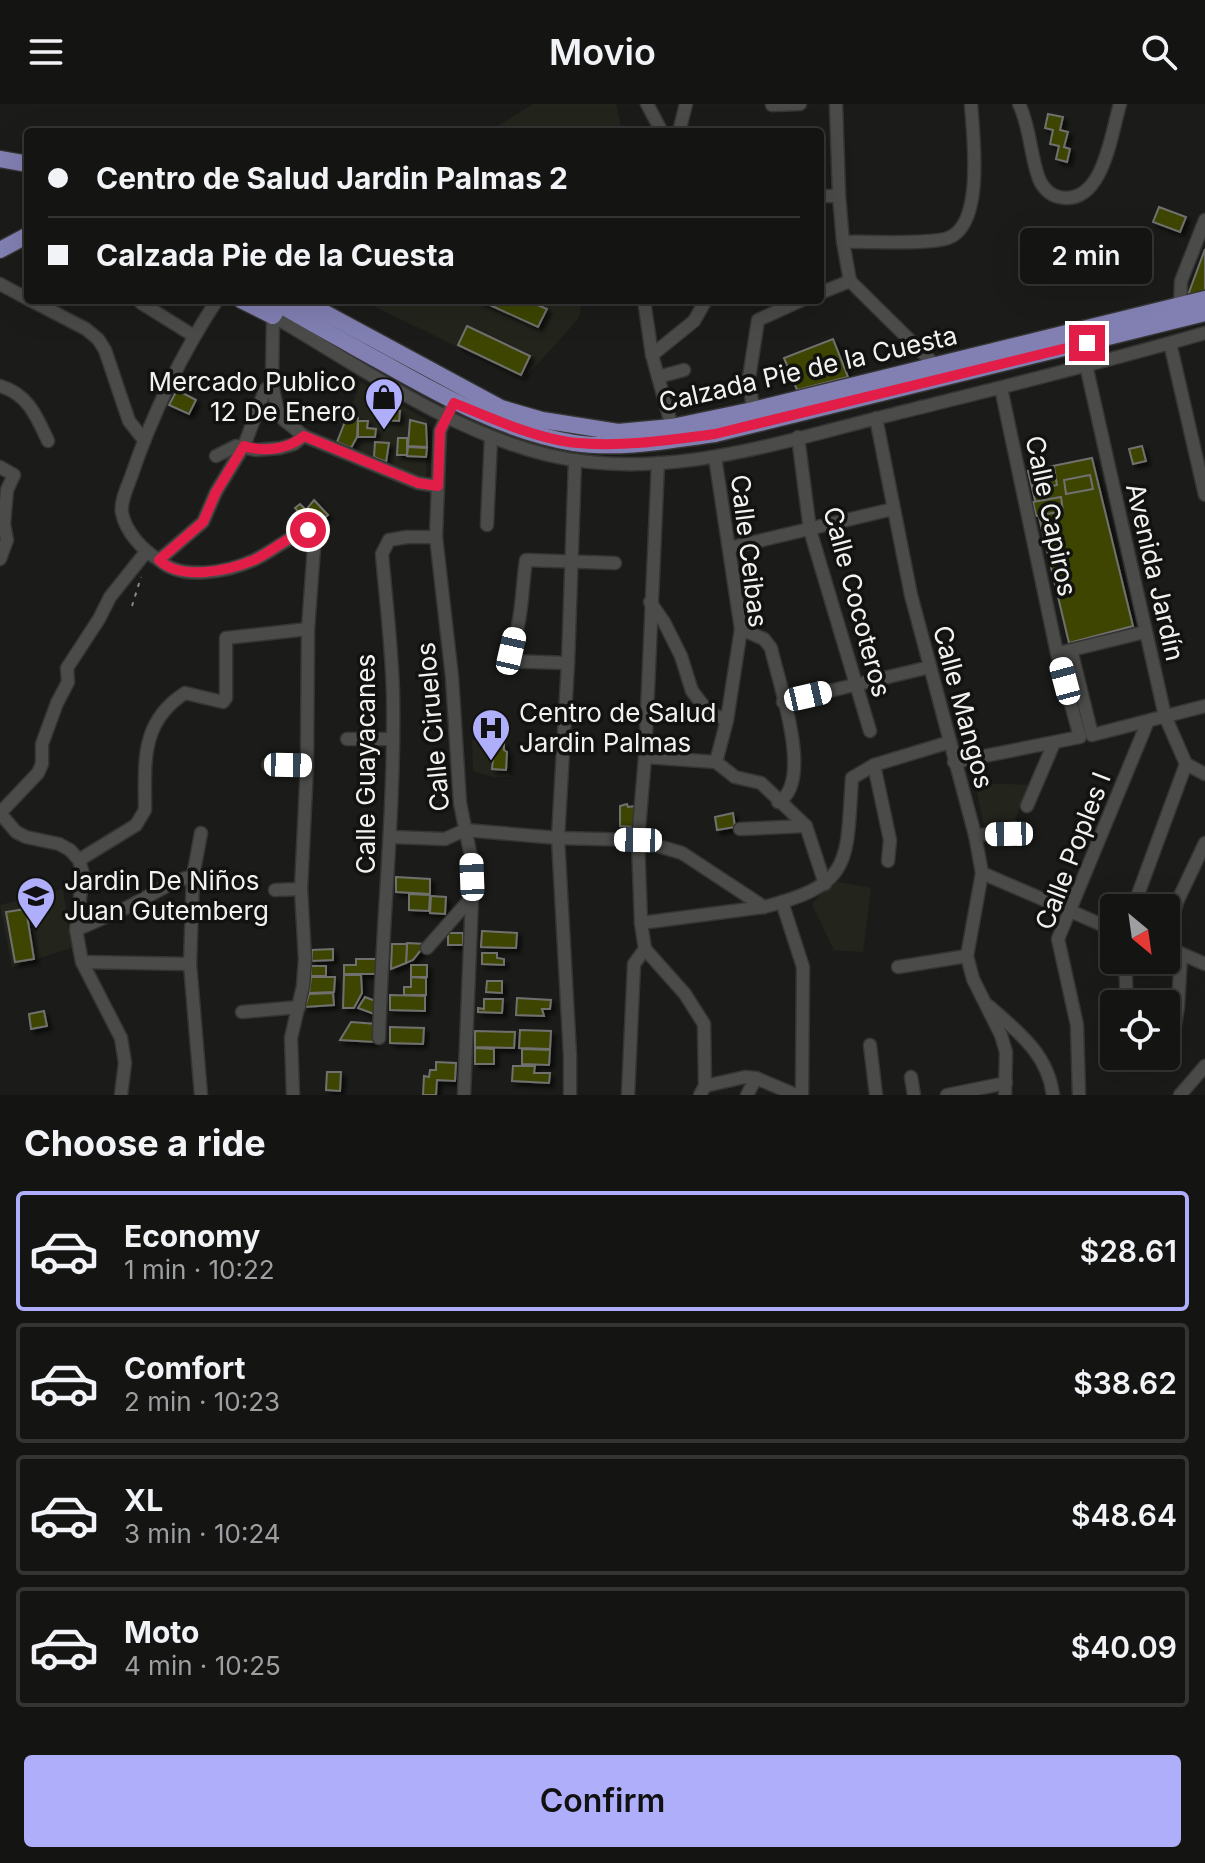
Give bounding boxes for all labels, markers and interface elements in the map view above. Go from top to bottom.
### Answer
icon: menu [24,30,68,74]
text: Movio [549,30,656,74]
icon: search [1137,30,1181,74]
text: Centro de Salud Jardin Palmas 2 [96,160,568,196]
callout: 2 min [1021,227,1153,283]
text: Calzada Pie de la Cuesta [96,237,455,273]
text: 2 min [1052,240,1120,271]
street label: Calzada Pie de la Cuesta [656,319,960,418]
route end [1069,325,1105,361]
place label: Mercado Publico 12 De Enero [149,366,356,427]
shop icon: Mercado Publico 12 De Enero [363,376,405,431]
street label: Calle Capiros [1019,433,1084,599]
street label: Calle Ceibas [725,473,774,629]
street label: Avenida Jardín [1120,480,1191,664]
street label: Calle Cocoteros [817,503,898,700]
route start [290,512,326,548]
street label: Calle Mangos [927,622,1000,792]
car [494,625,528,677]
street label: Calle Ciruelos [410,641,455,813]
street label: Calle Guayacanes [350,654,381,874]
car [1047,655,1083,707]
car [782,679,834,713]
place label: Centro de Salud Jardin Palmas [519,697,717,758]
hospital icon: Centro de Salud Jardin Palmas [470,707,512,762]
car [264,753,312,777]
street label: Calle Poples I [1028,768,1117,934]
car [985,822,1033,846]
car [614,828,662,852]
car [459,853,485,901]
place label: Jardin De Niños Juan Gutemberg [64,865,269,926]
school or university icon: Jardin De Niños Juan Gutemberg [15,875,57,930]
north arrow [1100,894,1180,974]
map controls [1100,894,1180,1070]
button: locate [1100,990,1180,1070]
text: Choose a ride [24,1121,266,1165]
icon: car [28,1215,100,1287]
text: Economy [124,1218,260,1254]
text: $28.61 [1080,1233,1177,1269]
text: 1 min · 10:22 [124,1254,275,1285]
icon: car [28,1347,100,1419]
text: Comfort [124,1350,245,1386]
text: $38.62 [1073,1365,1177,1401]
text: 2 min · 10:23 [124,1386,280,1417]
icon: car [28,1479,100,1551]
text: XL [124,1482,163,1518]
text: $48.64 [1071,1497,1177,1533]
text: 3 min · 10:24 [124,1518,281,1549]
icon: car [28,1611,100,1683]
text: Moto [124,1614,199,1650]
text: $40.09 [1071,1629,1177,1665]
text: 4 min · 10:25 [124,1650,281,1681]
button: Confirm [24,1755,1181,1847]

